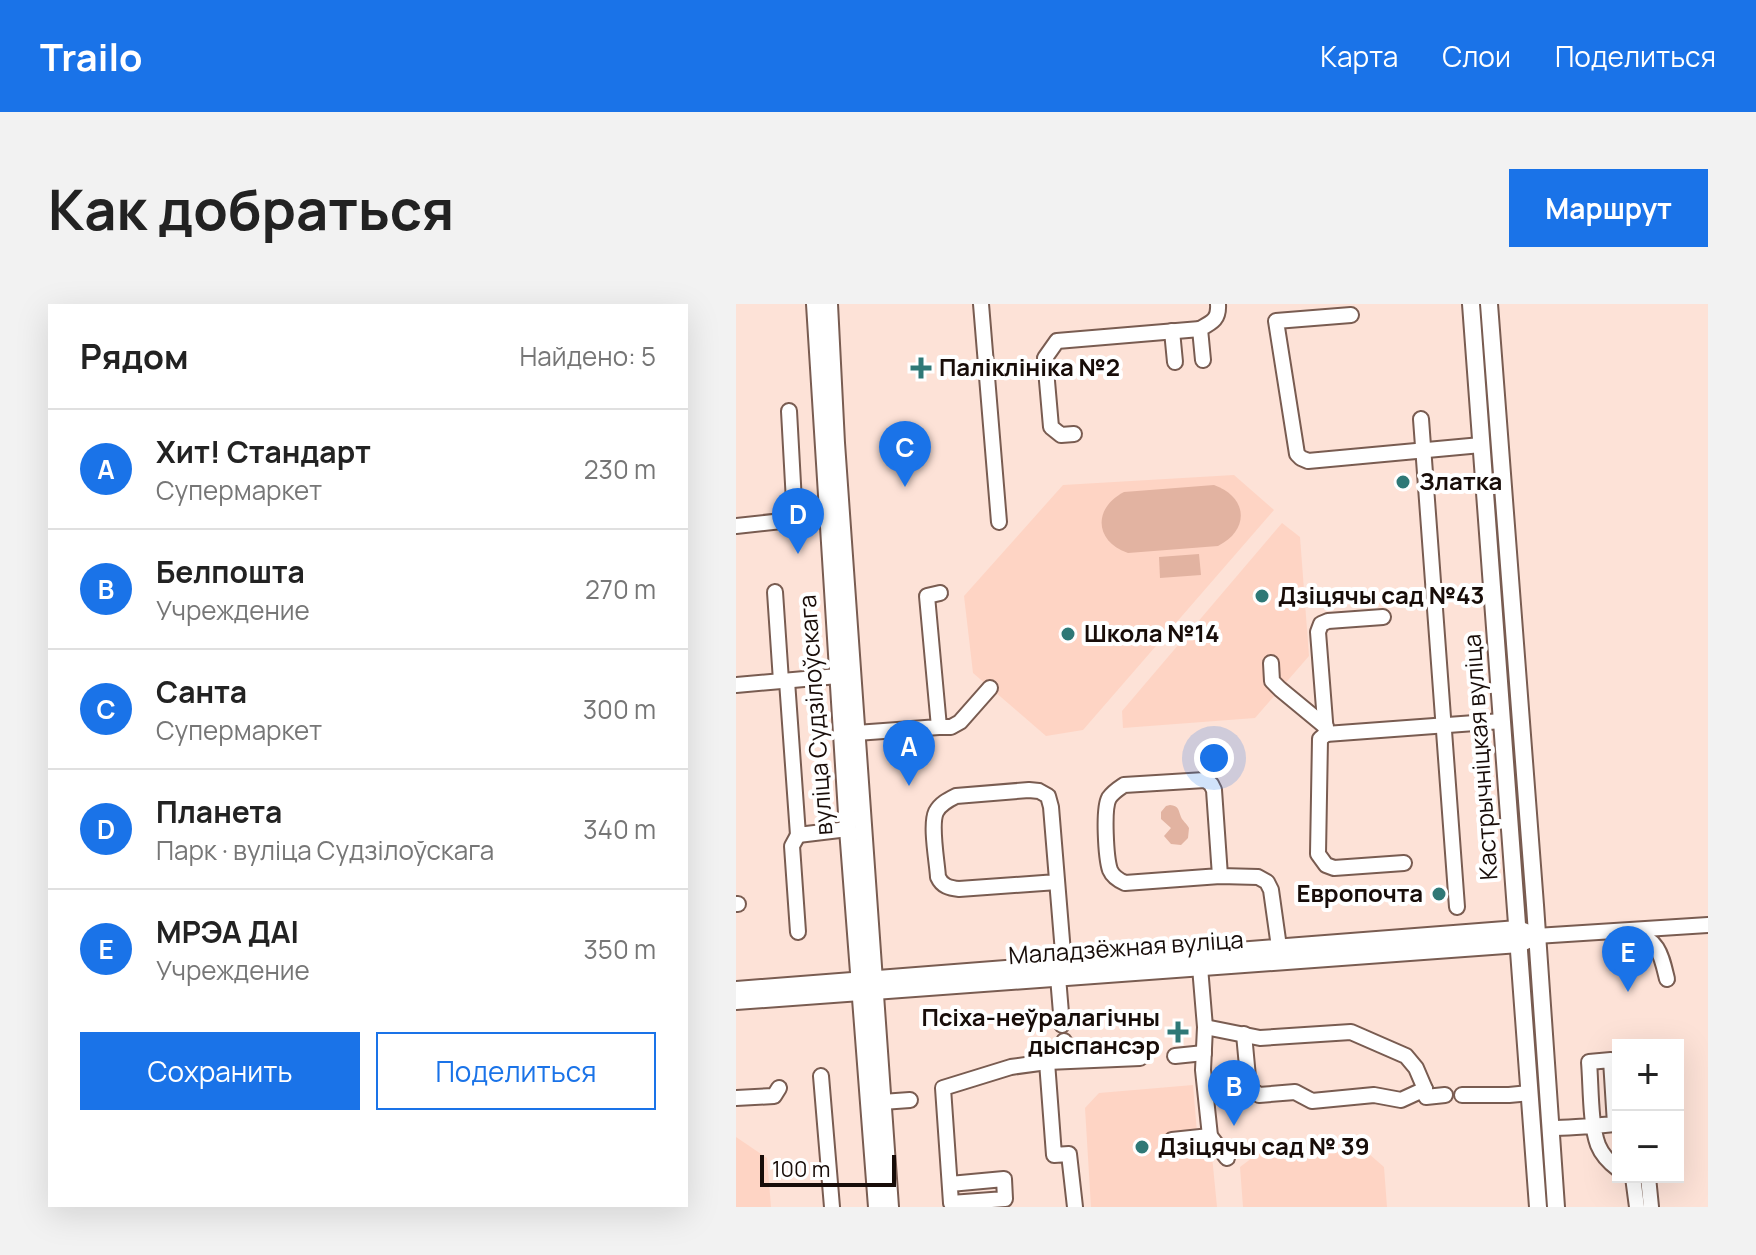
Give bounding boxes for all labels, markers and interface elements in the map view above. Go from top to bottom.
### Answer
text: Trailo [40,30,143,82]
text: Карта [1320,37,1398,75]
text: Слои [1442,37,1511,75]
text: Поделиться [1555,37,1716,75]
button: Маршрут [1509,169,1708,247]
text: Как добраться [48,170,454,247]
text: Рядом [80,333,189,379]
text: Найдено: 5 [519,338,656,374]
place label: Паліклініка №2 [939,350,1120,383]
marker: Паліклініка №2 [910,357,932,379]
pin: C [879,421,931,487]
text: Хит! Стандарт [156,431,371,472]
text: A [97,451,115,487]
text: 230 m [584,451,656,487]
place label: Златка [1419,464,1502,497]
text: Супермаркет [156,472,322,508]
marker: Златка [1394,473,1412,491]
pin: D [772,488,824,554]
text: Белпошта [156,551,305,592]
text: B [98,571,114,607]
text: 270 m [585,571,656,607]
place label: Дзіцячы сад №43 [1278,578,1484,611]
marker: Дзіцячы сад №43 [1253,587,1271,605]
text: Учреждение [156,592,310,628]
street label: вуліца Судзілоўскага [790,594,839,837]
place label: Школа №14 [1084,616,1220,649]
marker: Школа №14 [1059,625,1077,643]
street label: Кастрычніцкая вуліца [1454,633,1505,881]
text: Санта [156,671,247,712]
text: C [96,691,116,727]
text: 300 m [583,691,656,727]
text: Супермаркет [156,712,322,748]
pin: A [883,720,935,786]
your location [1194,738,1234,778]
text: Планета [156,791,282,832]
text: D [97,811,115,847]
text: 340 m [583,811,656,847]
text: Парк · вуліца Судзілоўскага [156,832,494,868]
place label: Европочта [1296,876,1423,909]
marker: Европочта [1430,885,1448,903]
text: МРЭА ДАІ [156,911,299,952]
street label: Маладзёжная вуліца [1007,922,1245,971]
pin: E [1602,926,1654,992]
text: E [98,931,114,967]
text: 350 m [583,931,656,967]
text: Учреждение [156,952,310,988]
place label: Псіха-неўралагічны дыспансэр [921,1000,1160,1061]
marker: Псіха-неўралагічны дыспансэр [1167,1021,1189,1043]
button: Сохранить [80,1032,360,1110]
button: Поделиться [376,1032,656,1110]
map controls [1612,1039,1684,1183]
button: + [1612,1039,1684,1111]
pin: B [1208,1060,1260,1126]
button: − [1612,1111,1684,1183]
place label: Дзіцячы сад № 39 [1158,1129,1370,1162]
marker: Дзіцячы сад № 39 [1133,1138,1151,1156]
scale bar [760,1151,896,1187]
text: 100 m [772,1154,830,1184]

